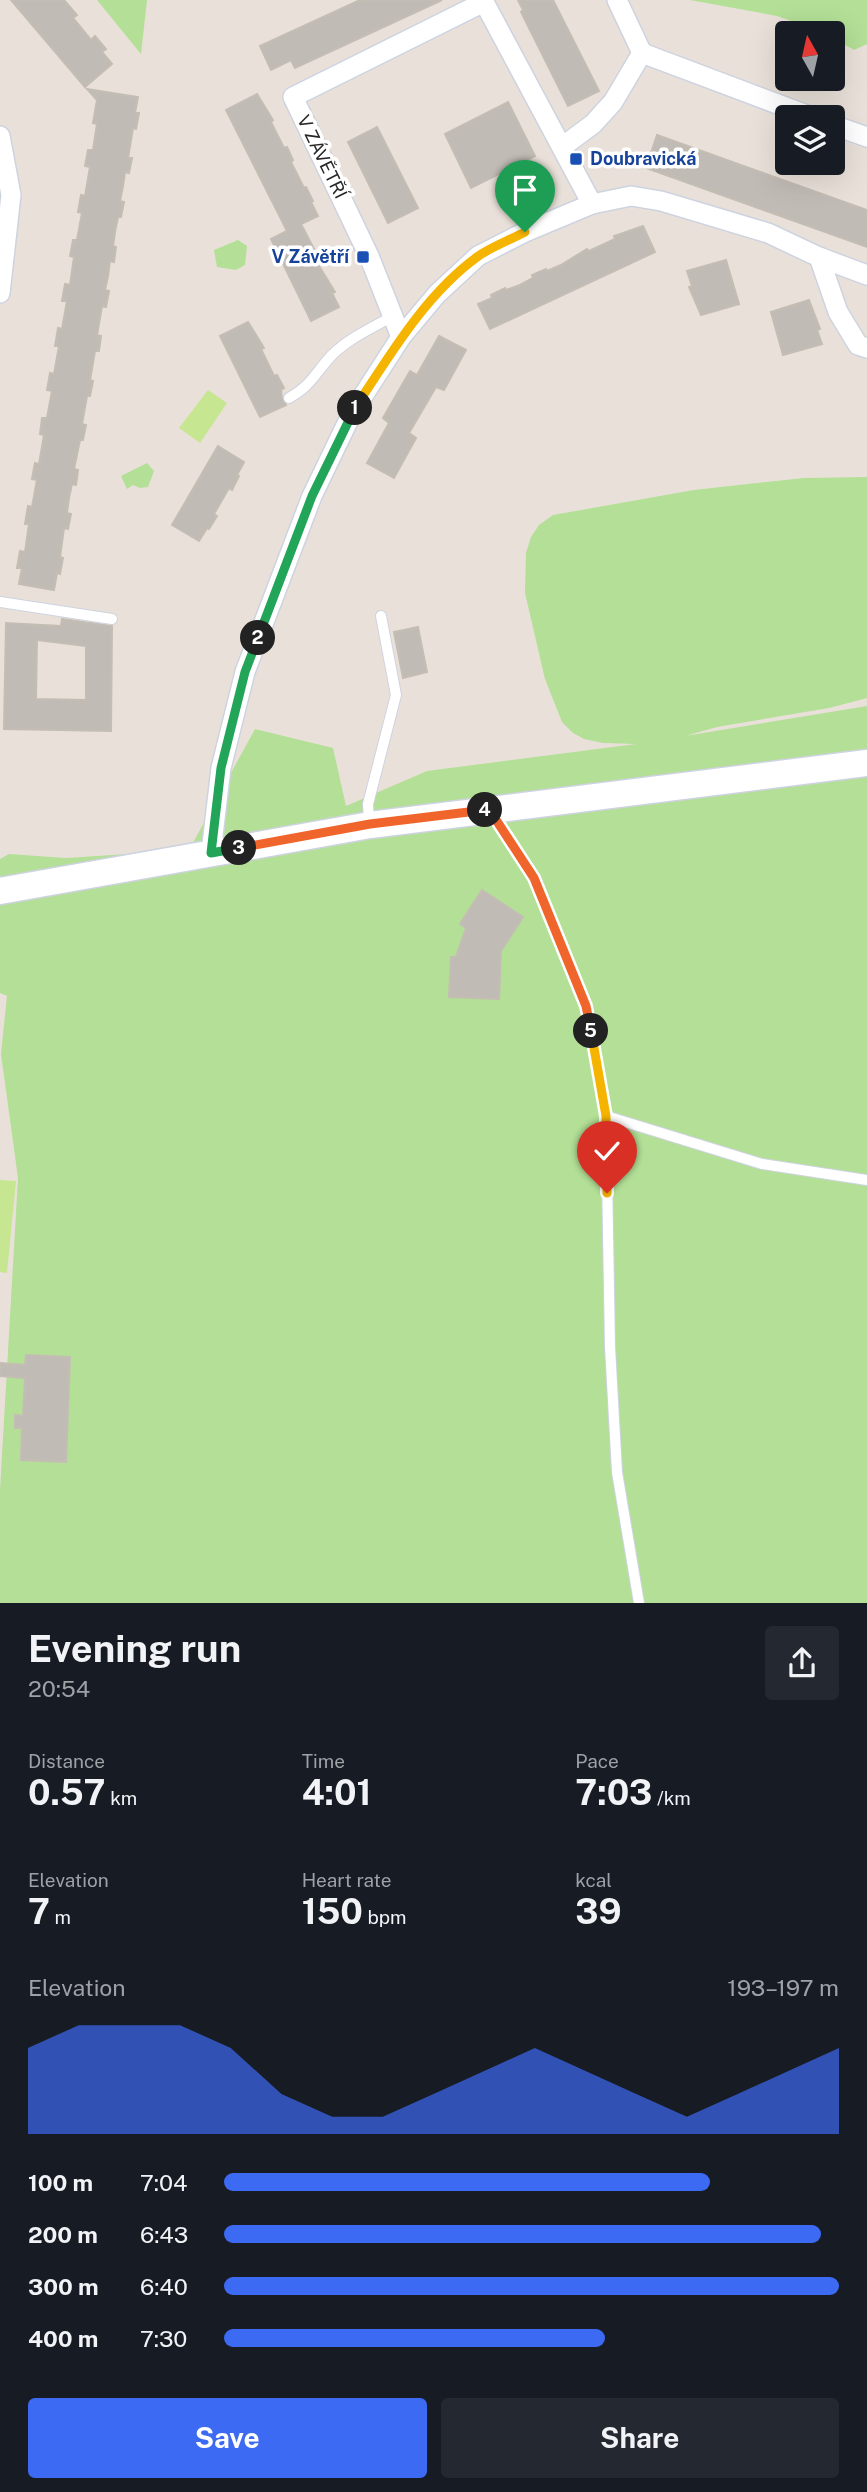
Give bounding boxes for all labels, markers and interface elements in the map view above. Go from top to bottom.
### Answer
north arrow [775,21,845,91]
map controls [775,21,845,175]
button: layers [775,105,845,175]
street label: V ZÁVĚTŘÍ [293,111,353,203]
place label: Doubravická [590,148,696,169]
marker: Doubravická [568,151,584,167]
pin [495,160,555,232]
icon: arrive [506,171,544,209]
place label: V Závětří [271,246,350,267]
marker: V Závětří [355,249,371,265]
pin: 1 [338,390,372,426]
text: 1 [350,396,359,418]
pin: 2 [240,620,276,656]
text: 2 [251,626,264,648]
pin: 4 [468,792,503,828]
text: 4 [478,798,491,820]
pin: 3 [222,830,256,866]
text: 3 [232,836,245,858]
pin: 5 [574,1014,608,1048]
text: 5 [584,1019,597,1041]
pin [577,1121,637,1193]
icon: check [588,1132,626,1170]
text: Evening run [28,1626,241,1671]
button: share [765,1626,839,1700]
text: 20:54 [28,1675,90,1702]
text: Distance [28,1750,105,1772]
text: Time [302,1750,345,1772]
text: Pace [575,1750,619,1772]
text: 0.57 [28,1772,106,1813]
text: 4:01 [302,1772,372,1813]
text: 7:03 [575,1772,652,1813]
text: km [106,1787,137,1809]
text: /km [652,1787,691,1809]
text: Elevation [28,1869,109,1891]
text: Heart rate [302,1869,391,1891]
text: kcal [575,1869,612,1891]
text: 7 [28,1891,50,1932]
text: 150 [302,1891,363,1932]
text: 39 [575,1891,622,1932]
text: m [50,1906,71,1928]
text: bpm [363,1906,407,1928]
text: Elevation [28,1974,126,2001]
text: 193–197 m [727,1974,839,2001]
text: 100 m [28,2169,93,2196]
text: 7:04 [140,2169,188,2196]
text: 200 m [28,2221,98,2248]
text: 6:43 [140,2221,188,2248]
text: 300 m [28,2273,99,2300]
text: 6:40 [140,2273,188,2300]
text: 400 m [28,2325,98,2352]
text: 7:30 [140,2325,187,2352]
button: Save [28,2398,427,2478]
button: Share [441,2398,839,2478]

